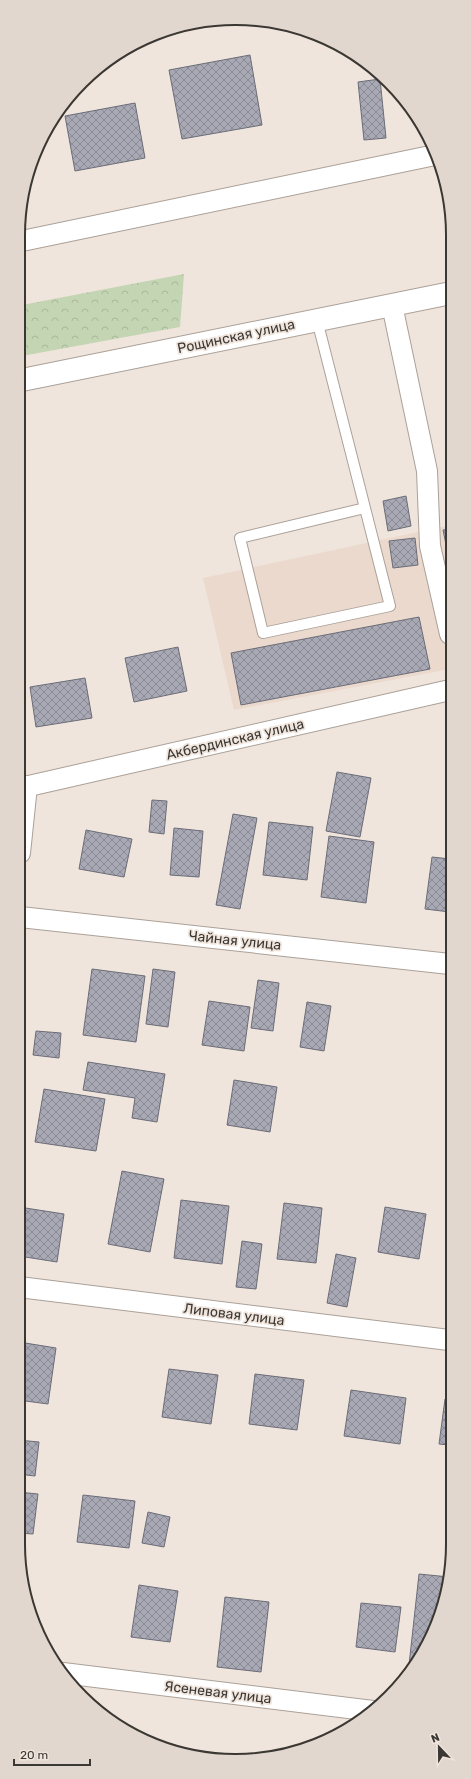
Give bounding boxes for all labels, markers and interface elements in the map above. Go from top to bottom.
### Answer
street label: Рощинская улица [176,316,296,357]
street label: Акбердинская улица [165,715,306,764]
street label: Чайная улица [188,927,282,954]
street label: Липовая улица [182,1300,285,1329]
street label: Ясеневая улица [163,1677,273,1708]
north arrow [419,1727,459,1767]
text: N [429,1731,442,1746]
scale bar [14,1741,90,1767]
text: 20 m [20,1748,48,1762]

